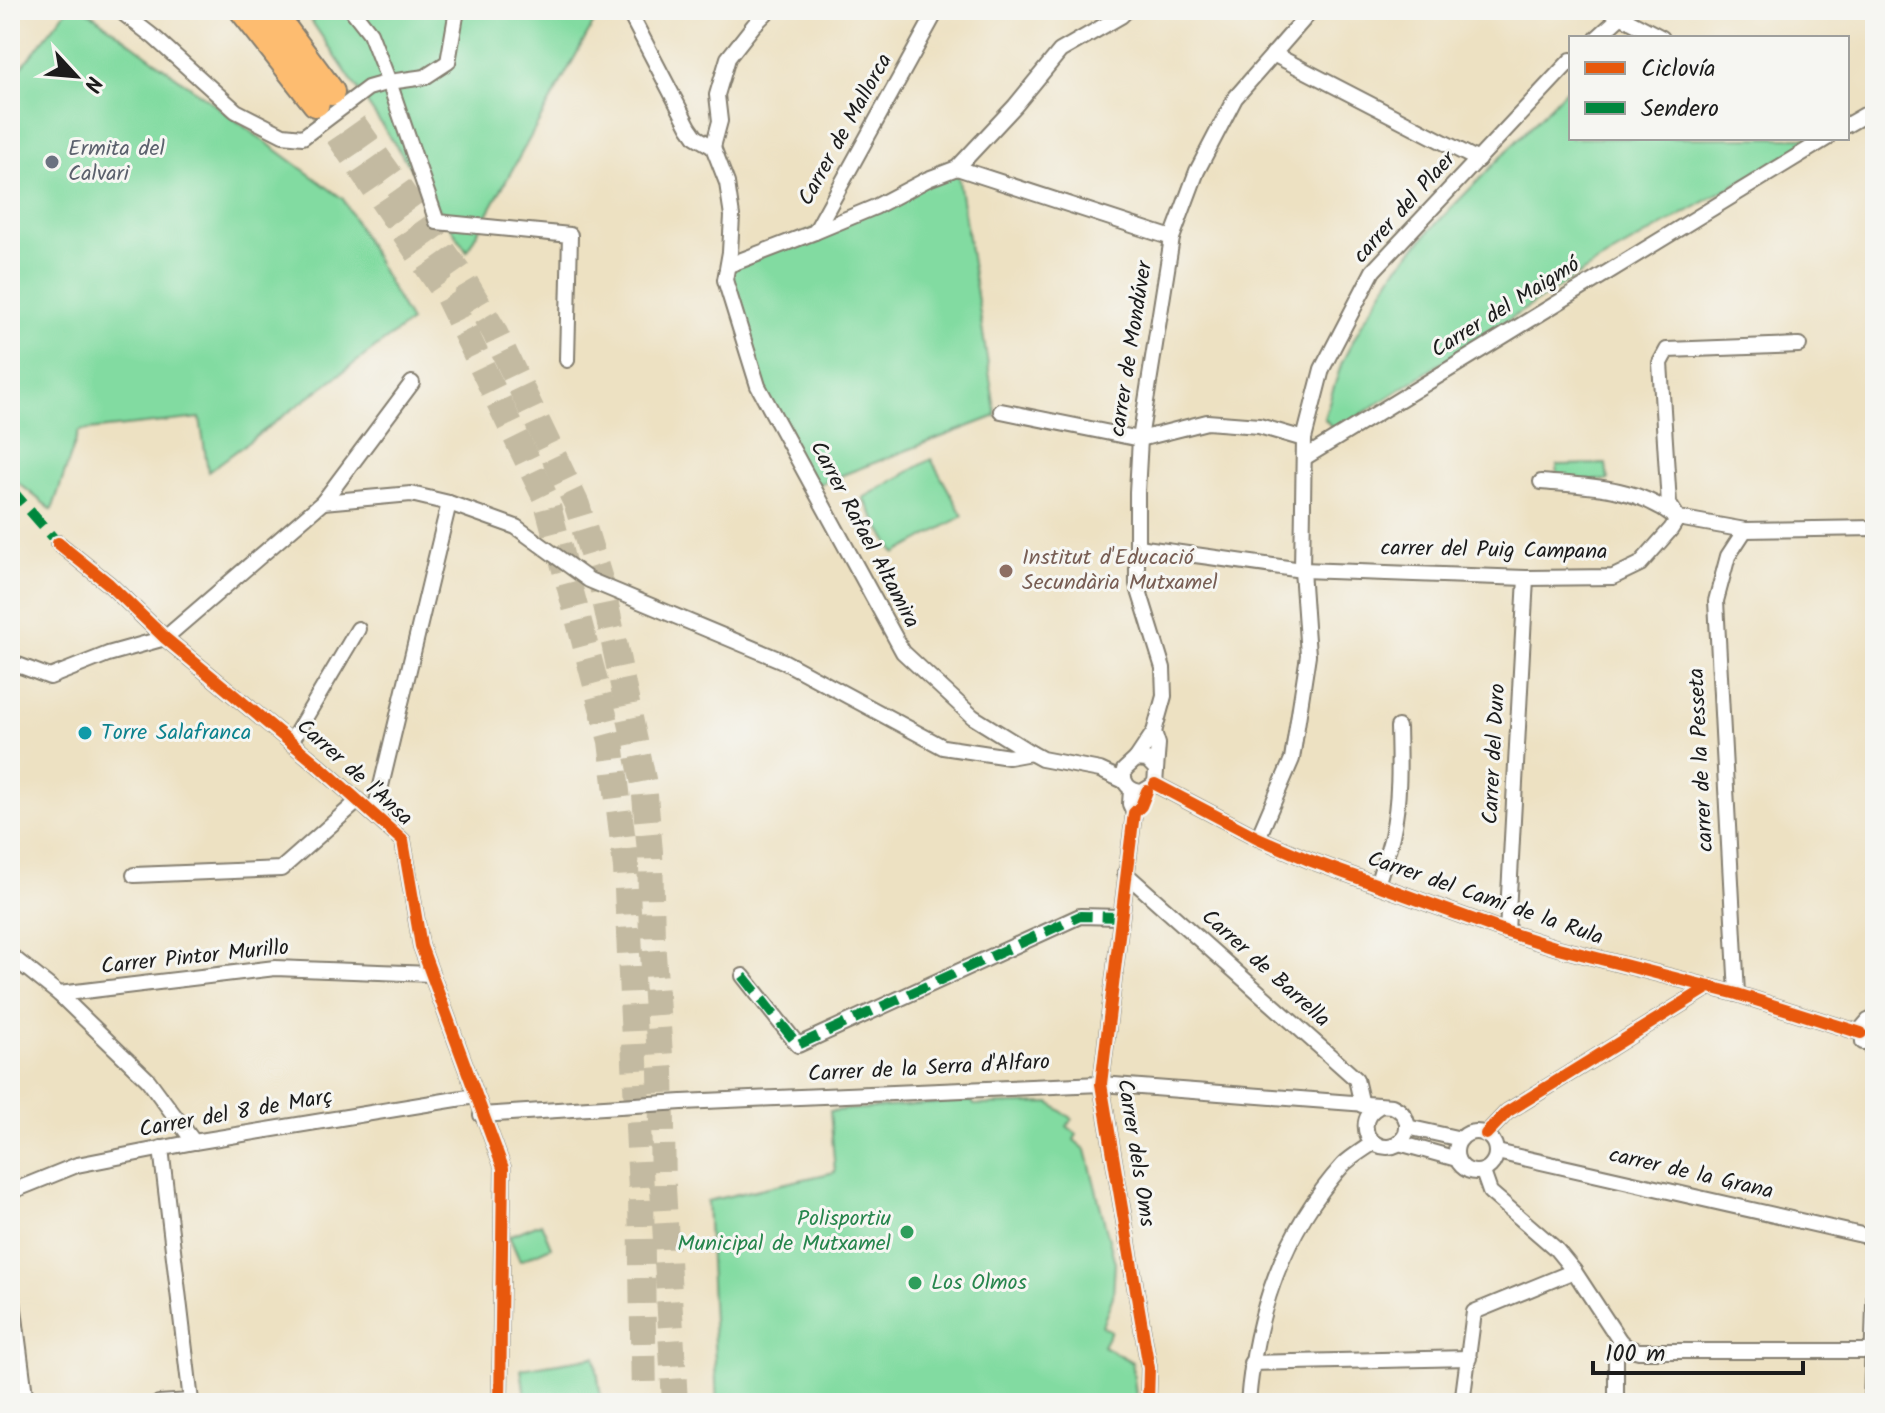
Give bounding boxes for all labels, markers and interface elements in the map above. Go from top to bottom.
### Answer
north arrow [36,36,116,116]
legend [1569,36,1849,140]
street label: Carrer de Mallorca [790,47,902,213]
text: Ciclovía [1641,50,1716,89]
text: N [73,70,111,98]
text: Sendero [1641,90,1719,129]
place label: Ermita del Calvari [68,132,165,192]
street label: carrer del Plaer [1345,143,1466,272]
marker: Ermita del Calvari [43,153,61,171]
street label: Carrer del Maigmó [1425,248,1588,368]
street label: carrer de Mondúver [1101,257,1163,439]
street label: Carrer Rafael Altamira [800,435,928,635]
street label: carrer del Puig Campana [1380,532,1608,570]
place label: Institut d'Educació Secundària Mutxamel [1022,541,1218,601]
marker: Institut d'Educació Secundària Mutxamel [997,562,1015,580]
street label: carrer de la Pesseta [1680,667,1724,853]
street label: Carrer del Duro [1474,683,1516,825]
street label: Carrer de l'Ansa [288,711,420,835]
place label: Torre Salafranca [101,716,251,751]
marker: Torre Salafranca [76,724,94,742]
street label: Carrer del Camí de la Rula [1362,842,1608,956]
street label: Carrer de Barrella [1192,901,1338,1037]
street label: Carrer Pintor Murillo [99,931,291,985]
street label: Carrer de la Serra d'Alfaro [807,1045,1051,1093]
street label: Carrer dels Oms [1106,1077,1164,1230]
street label: Carrer del 8 de Març [137,1080,336,1148]
street label: carrer de la Grana [1605,1138,1777,1210]
place label: Polisportiu Municipal de Mutxamel [677,1202,892,1262]
marker: Polisportiu Municipal de Mutxamel [898,1223,916,1241]
place label: Los Olmos [931,1266,1028,1301]
marker: Los Olmos [906,1274,924,1292]
scale bar [1593,1325,1803,1375]
text: 100 m [1605,1335,1665,1374]

